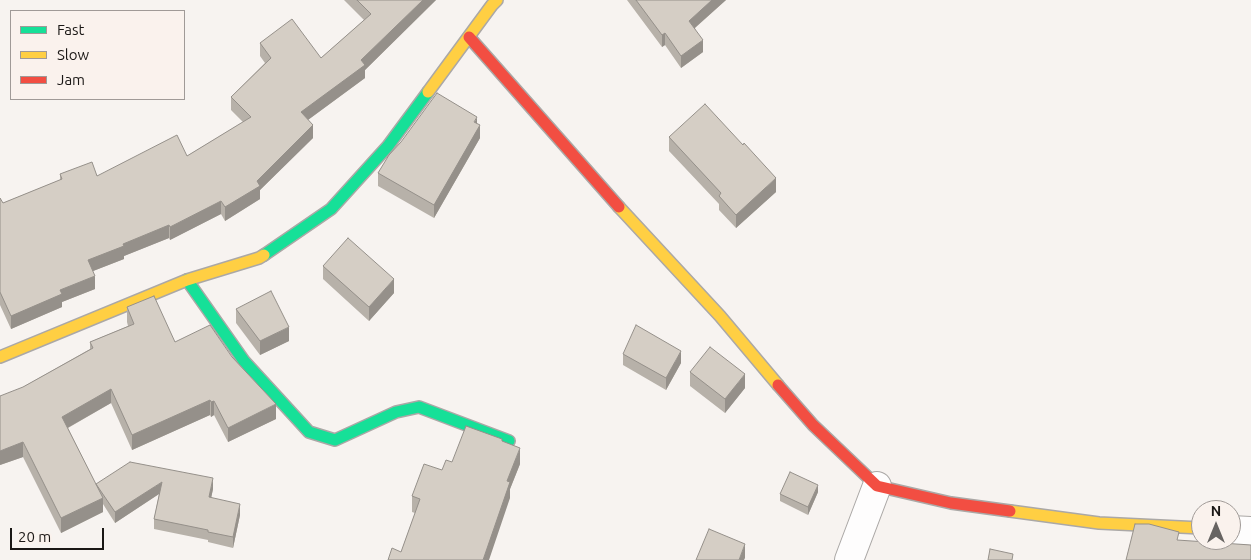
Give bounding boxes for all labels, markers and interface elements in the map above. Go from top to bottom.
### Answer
legend [10,10,185,100]
text: Fast [57,21,84,38]
text: Slow [57,46,89,63]
text: Jam [57,71,85,88]
north arrow [1191,500,1241,550]
text: N [1211,503,1221,519]
scale bar [12,518,106,550]
text: 20 m [18,528,51,545]

